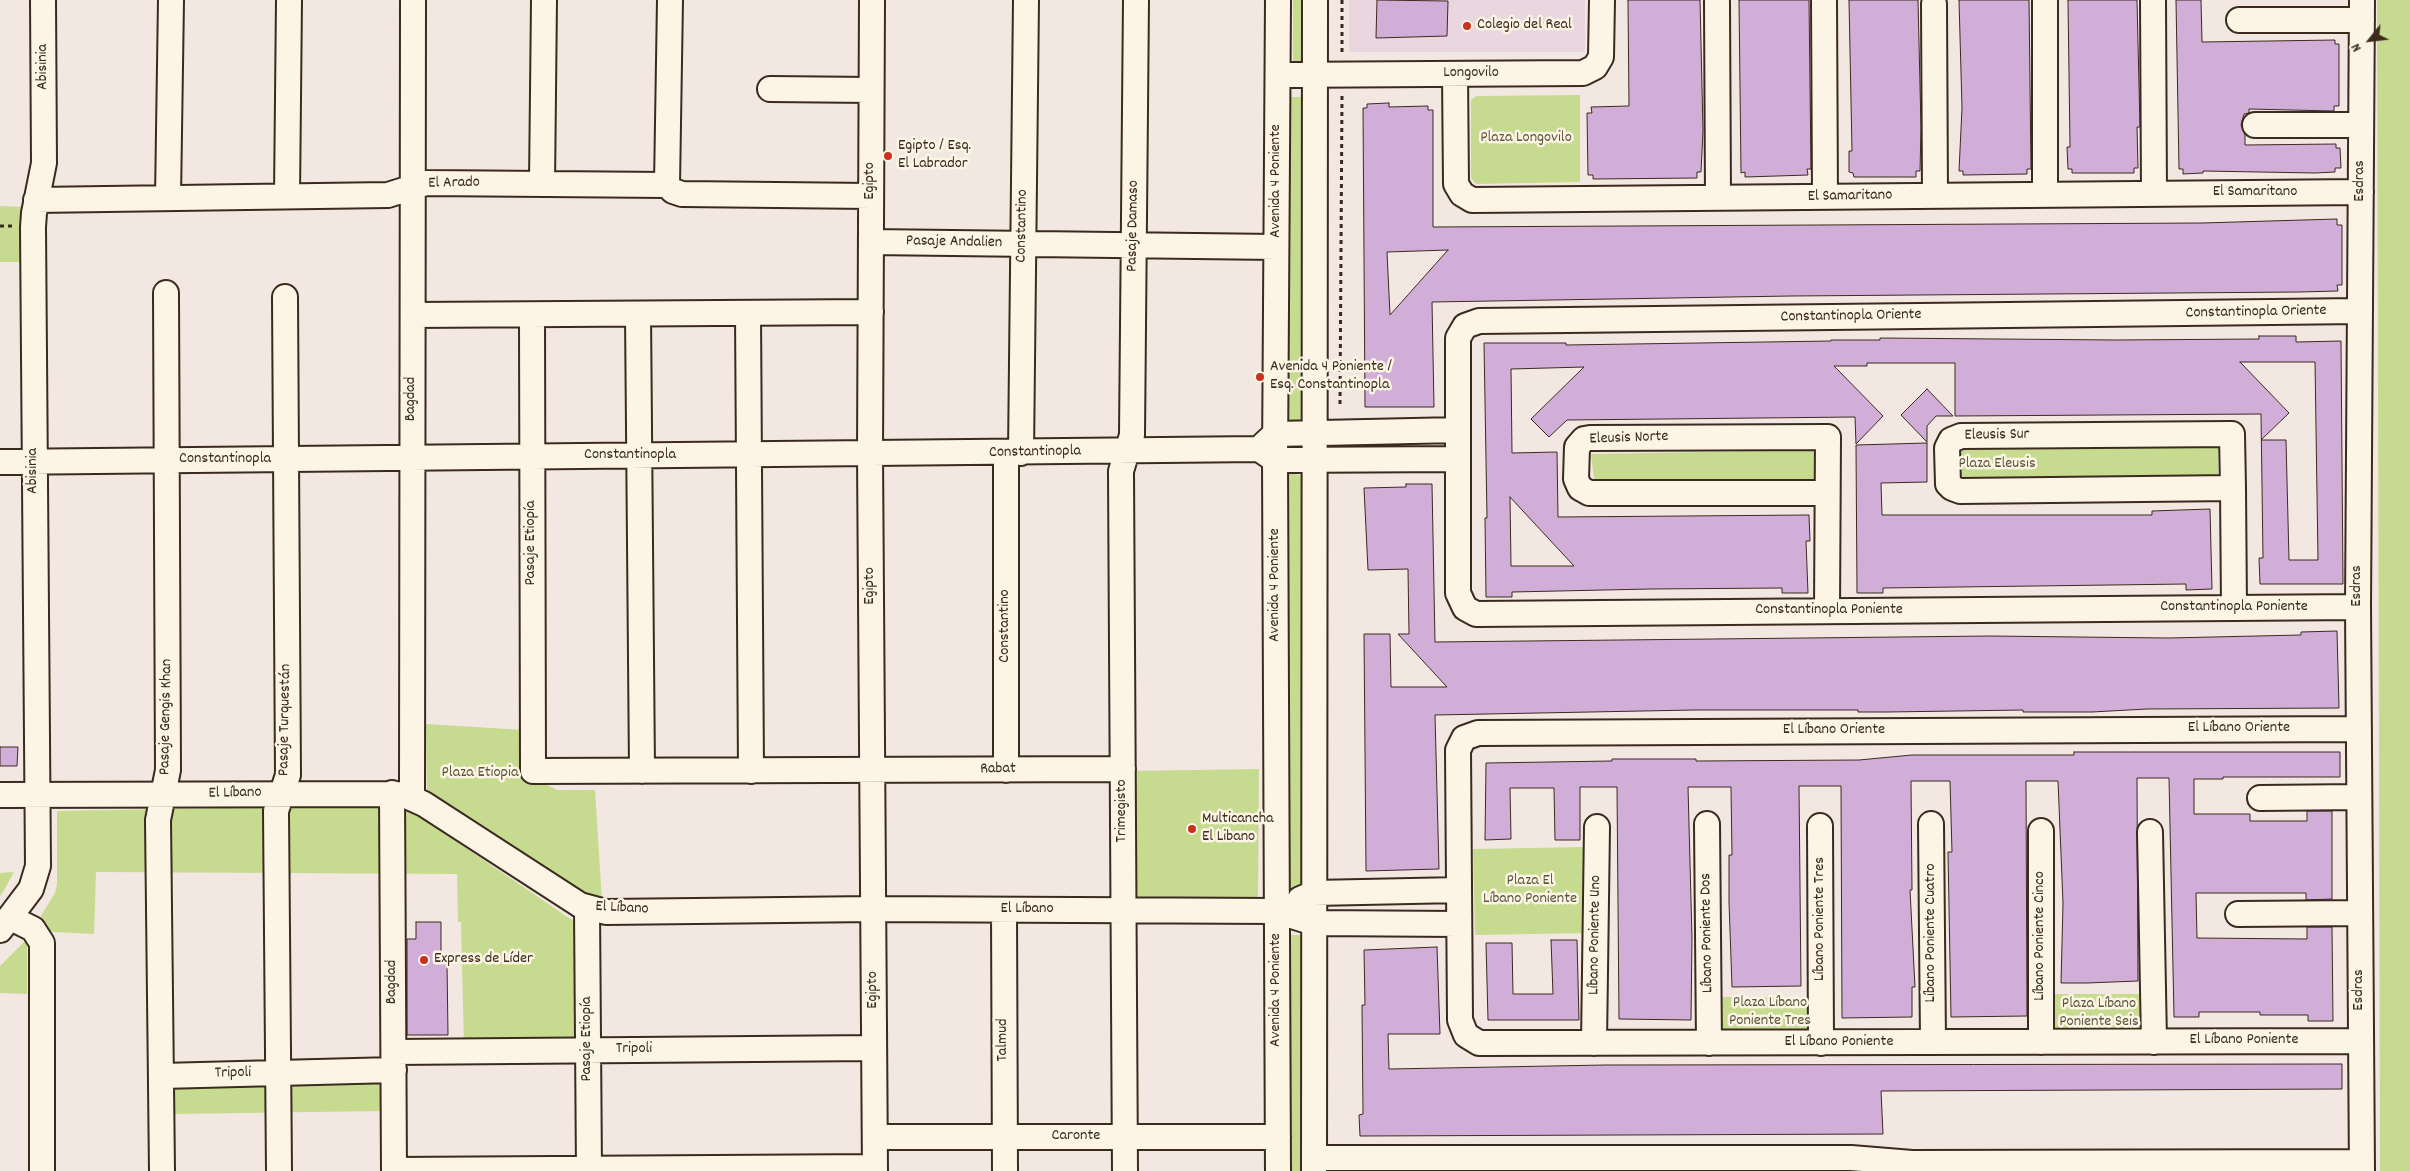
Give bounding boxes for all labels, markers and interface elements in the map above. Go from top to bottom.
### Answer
north arrow [2345,15,2395,65]
place label: Colegio del Real [1477,16,1572,36]
marker: Colegio del Real [1461,20,1473,32]
text: N [2346,39,2367,55]
street label: Abisinia [34,44,54,90]
street label: Longovilo [1443,64,1499,84]
street label: Avenida 4 Poniente [1267,124,1287,238]
park label: Plaza Longovilo [1480,129,1572,149]
place label: Egipto / Esq. El Labrador [898,137,971,175]
marker: Egipto / Esq. El Labrador [882,150,894,162]
street label: Esdras [2351,160,2371,202]
street label: Egipto [861,162,881,200]
street label: El Arado [428,174,480,194]
street label: Pasaje Damaso [1124,180,1144,272]
street label: El Samaritano [2213,183,2297,203]
street label: El Samaritano [1808,187,1892,207]
street label: Constantino [1013,189,1033,263]
street label: Pasaje Andalien [906,233,1002,253]
street label: Constantinopla Oriente [2185,302,2327,324]
street label: Constantinopla Oriente [1780,306,1922,328]
place label: Avenida 4 Poniente / Esq. Constantinopla [1270,358,1392,396]
marker: Avenida 4 Poniente / Esq. Constantinopla [1254,371,1266,383]
street label: Bagdad [402,377,422,421]
street label: Eleusis Sur [1964,426,2030,446]
street label: Eleusis Norte [1589,428,1669,450]
street label: Constantinopla [989,443,1081,463]
street label: Constantinopla [584,446,676,466]
street label: Abisinia [24,448,44,494]
street label: Constantinopla [179,450,271,470]
park label: Plaza Eleusis [1958,455,2036,475]
street label: Pasaje Etiopía [522,501,542,585]
street label: Avenida 4 Poniente [1266,528,1286,642]
street label: Esdras [2348,565,2368,607]
street label: Egipto [861,567,881,605]
street label: Constantino [996,589,1016,663]
street label: Constantinopla Poniente [2160,598,2308,618]
street label: Constantinopla Poniente [1755,601,1903,621]
street label: Pasaje Gengis Khan [156,659,178,775]
street label: Pasaje Turquestán [275,664,297,776]
street label: El Líbano Oriente [2188,719,2290,739]
street label: El Líbano Oriente [1783,721,1885,741]
street label: Rabat [980,760,1016,780]
park label: Plaza Etiopia [442,764,518,784]
street label: Trimegisto [1113,780,1133,842]
street label: El Líbano [208,784,262,804]
place label: Multicancha El Libano [1202,810,1274,848]
marker: Multicancha El Libano [1186,823,1198,835]
street label: Líbano Poniente Tres [1811,857,1831,981]
street label: Líbano Poniente Cuatro [1922,863,1942,1003]
street label: Líbano Poniente Cinco [2031,871,2051,1001]
park label: Plaza El Líbano Poniente [1483,872,1577,910]
street label: Líbano Poniente Dos [1697,873,1719,993]
street label: Líbano Poniente Uno [1585,875,1607,995]
street label: El Líbano [595,898,649,920]
street label: El Líbano [1000,900,1054,920]
street label: Avenida 4 Poniente [1267,933,1287,1047]
place label: Express de Líder [434,950,533,970]
marker: Express de Líder [418,954,430,966]
street label: Bagdad [383,960,403,1004]
street label: Esdras [2350,969,2370,1011]
street label: Egipto [864,971,884,1009]
park label: Plaza Líbano Poniente Tres [1729,994,1811,1032]
park label: Plaza Líbano Poniente Seis [2059,995,2139,1033]
street label: Pasaje Etiopía [578,997,598,1081]
street label: Talmud [994,1018,1014,1062]
street label: El Líbano Poniente [2190,1031,2298,1051]
street label: El Líbano Poniente [1785,1033,1893,1053]
street label: Tripoli [616,1040,652,1060]
street label: Tripoli [215,1064,251,1084]
street label: Caronte [1052,1127,1100,1147]

